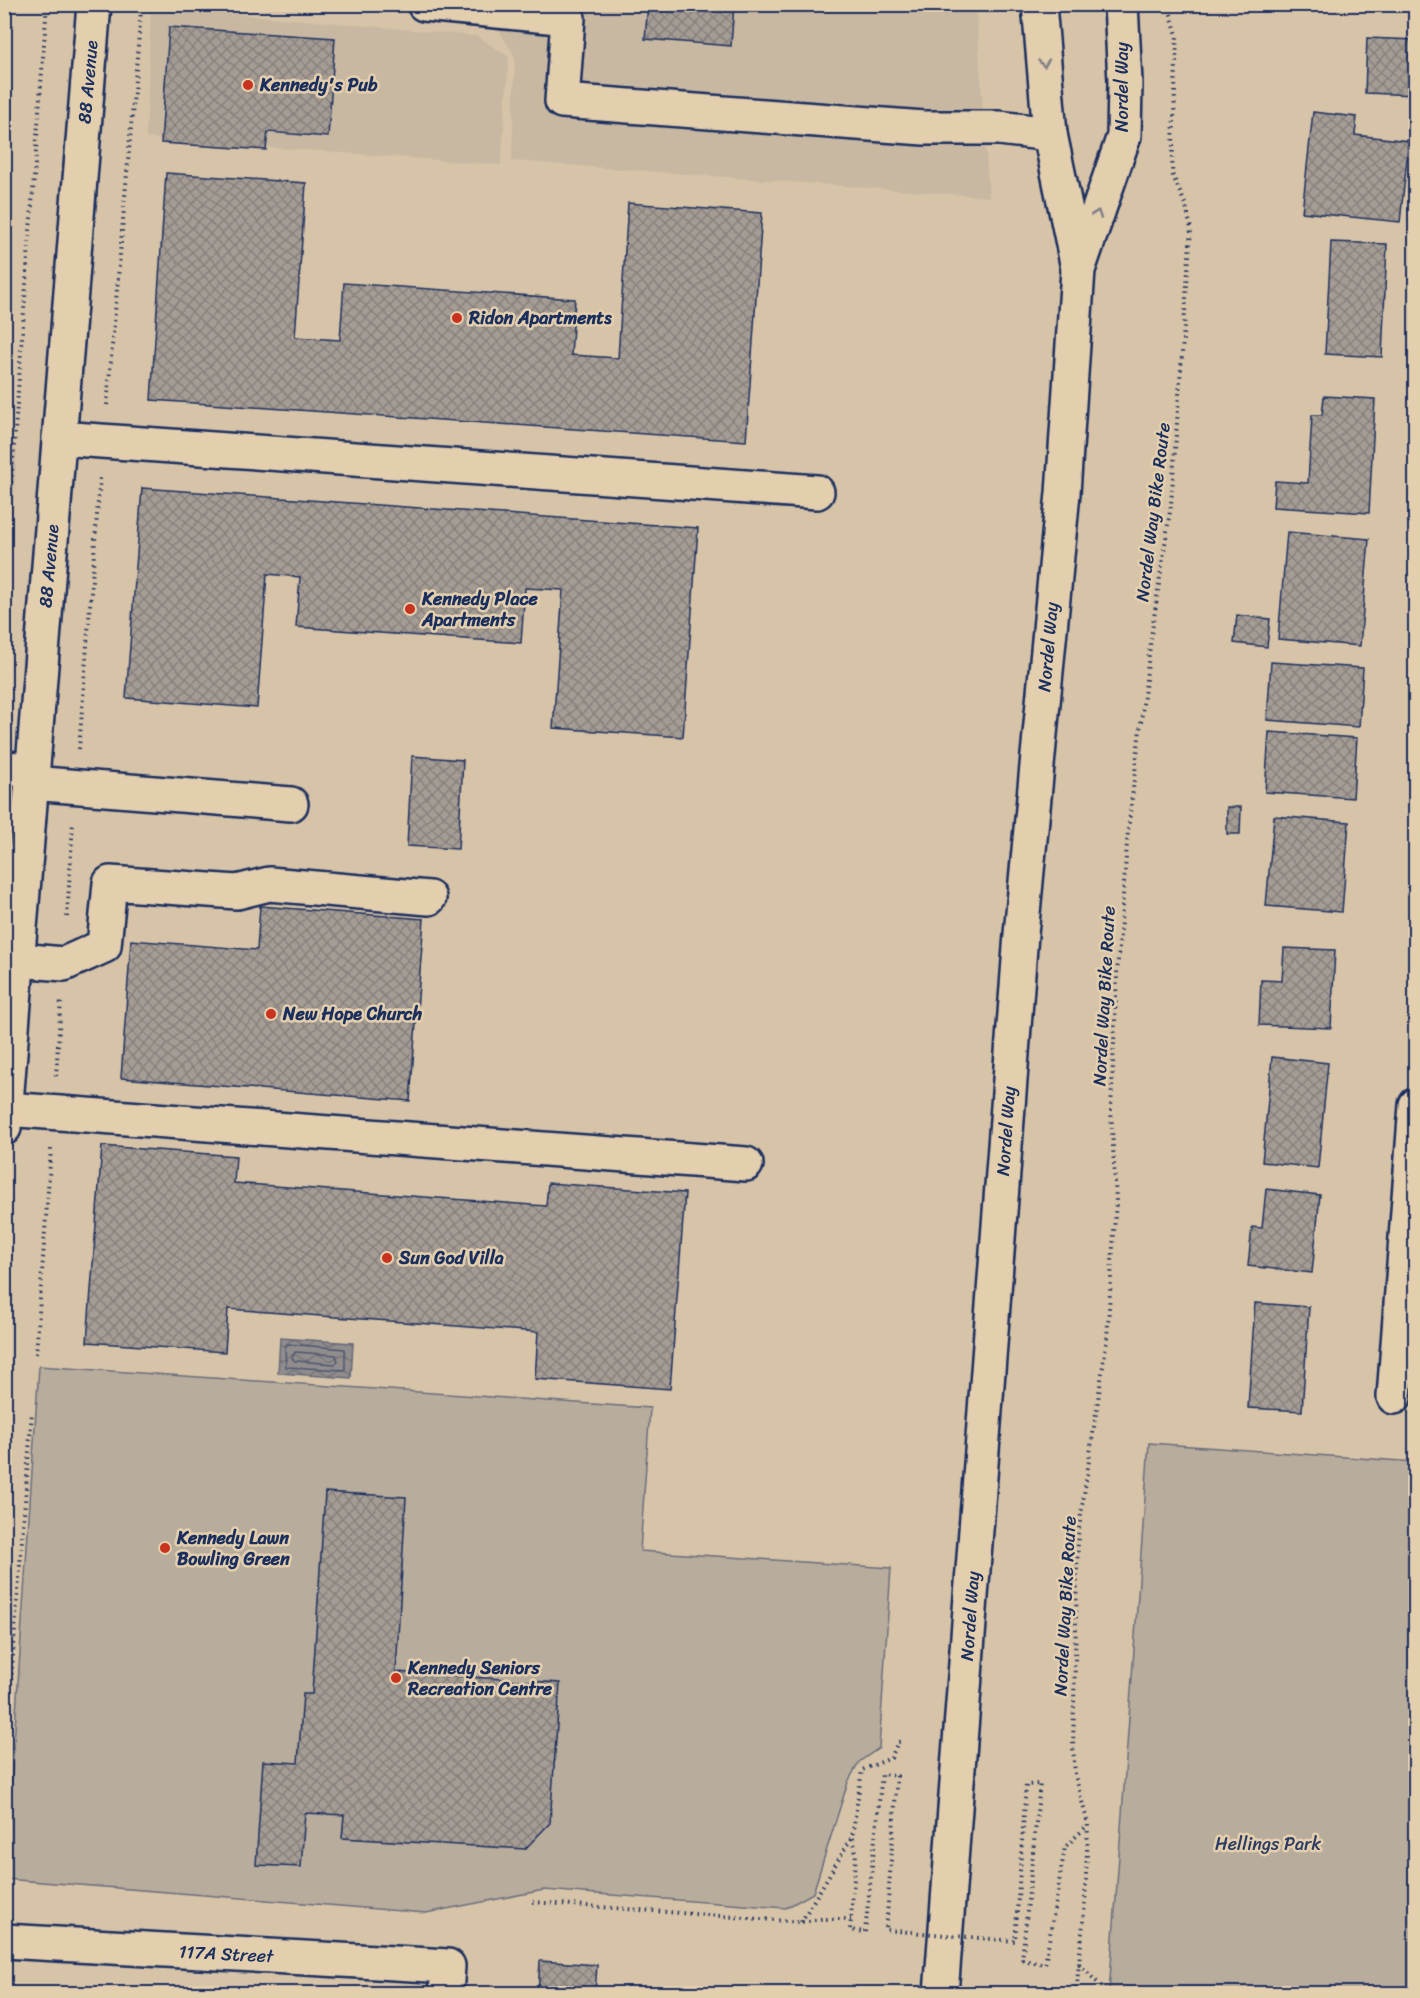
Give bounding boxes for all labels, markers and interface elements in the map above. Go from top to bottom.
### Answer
street label: 88 Avenue [68,39,108,125]
street label: Nordel Way [1106,41,1138,132]
one-way arrow [1037,58,1050,67]
place label: Kennedy's Pub [259,69,378,101]
marker: Kennedy's Pub [241,78,255,92]
one-way arrow [1090,209,1103,220]
place label: Ridon Apartments [468,302,612,334]
marker: Ridon Apartments [450,311,464,325]
street label: Nordel Way Bike Route [1126,421,1180,603]
street label: 88 Avenue [29,523,69,609]
place label: Kennedy Place Apartments [421,583,538,636]
street label: Nordel Way [1028,600,1068,693]
marker: Kennedy Place Apartments [403,602,417,616]
street label: Nordel Way Bike Route [1083,905,1125,1087]
place label: New Hope Church [282,998,423,1030]
marker: New Hope Church [264,1007,278,1021]
street label: Nordel Way [987,1084,1025,1177]
place label: Sun God Villa [398,1242,504,1274]
marker: Sun God Villa [380,1251,394,1265]
street label: Nordel Way Bike Route [1044,1515,1086,1697]
place label: Kennedy Lawn Bowling Green [176,1522,290,1575]
marker: Kennedy Lawn Bowling Green [158,1541,172,1555]
street label: Nordel Way [951,1569,989,1662]
place label: Kennedy Seniors Recreation Centre [407,1652,553,1705]
marker: Kennedy Seniors Recreation Centre [389,1671,403,1685]
park label: Hellings Park [1215,1828,1321,1860]
street label: 117A Street [178,1936,275,1972]

